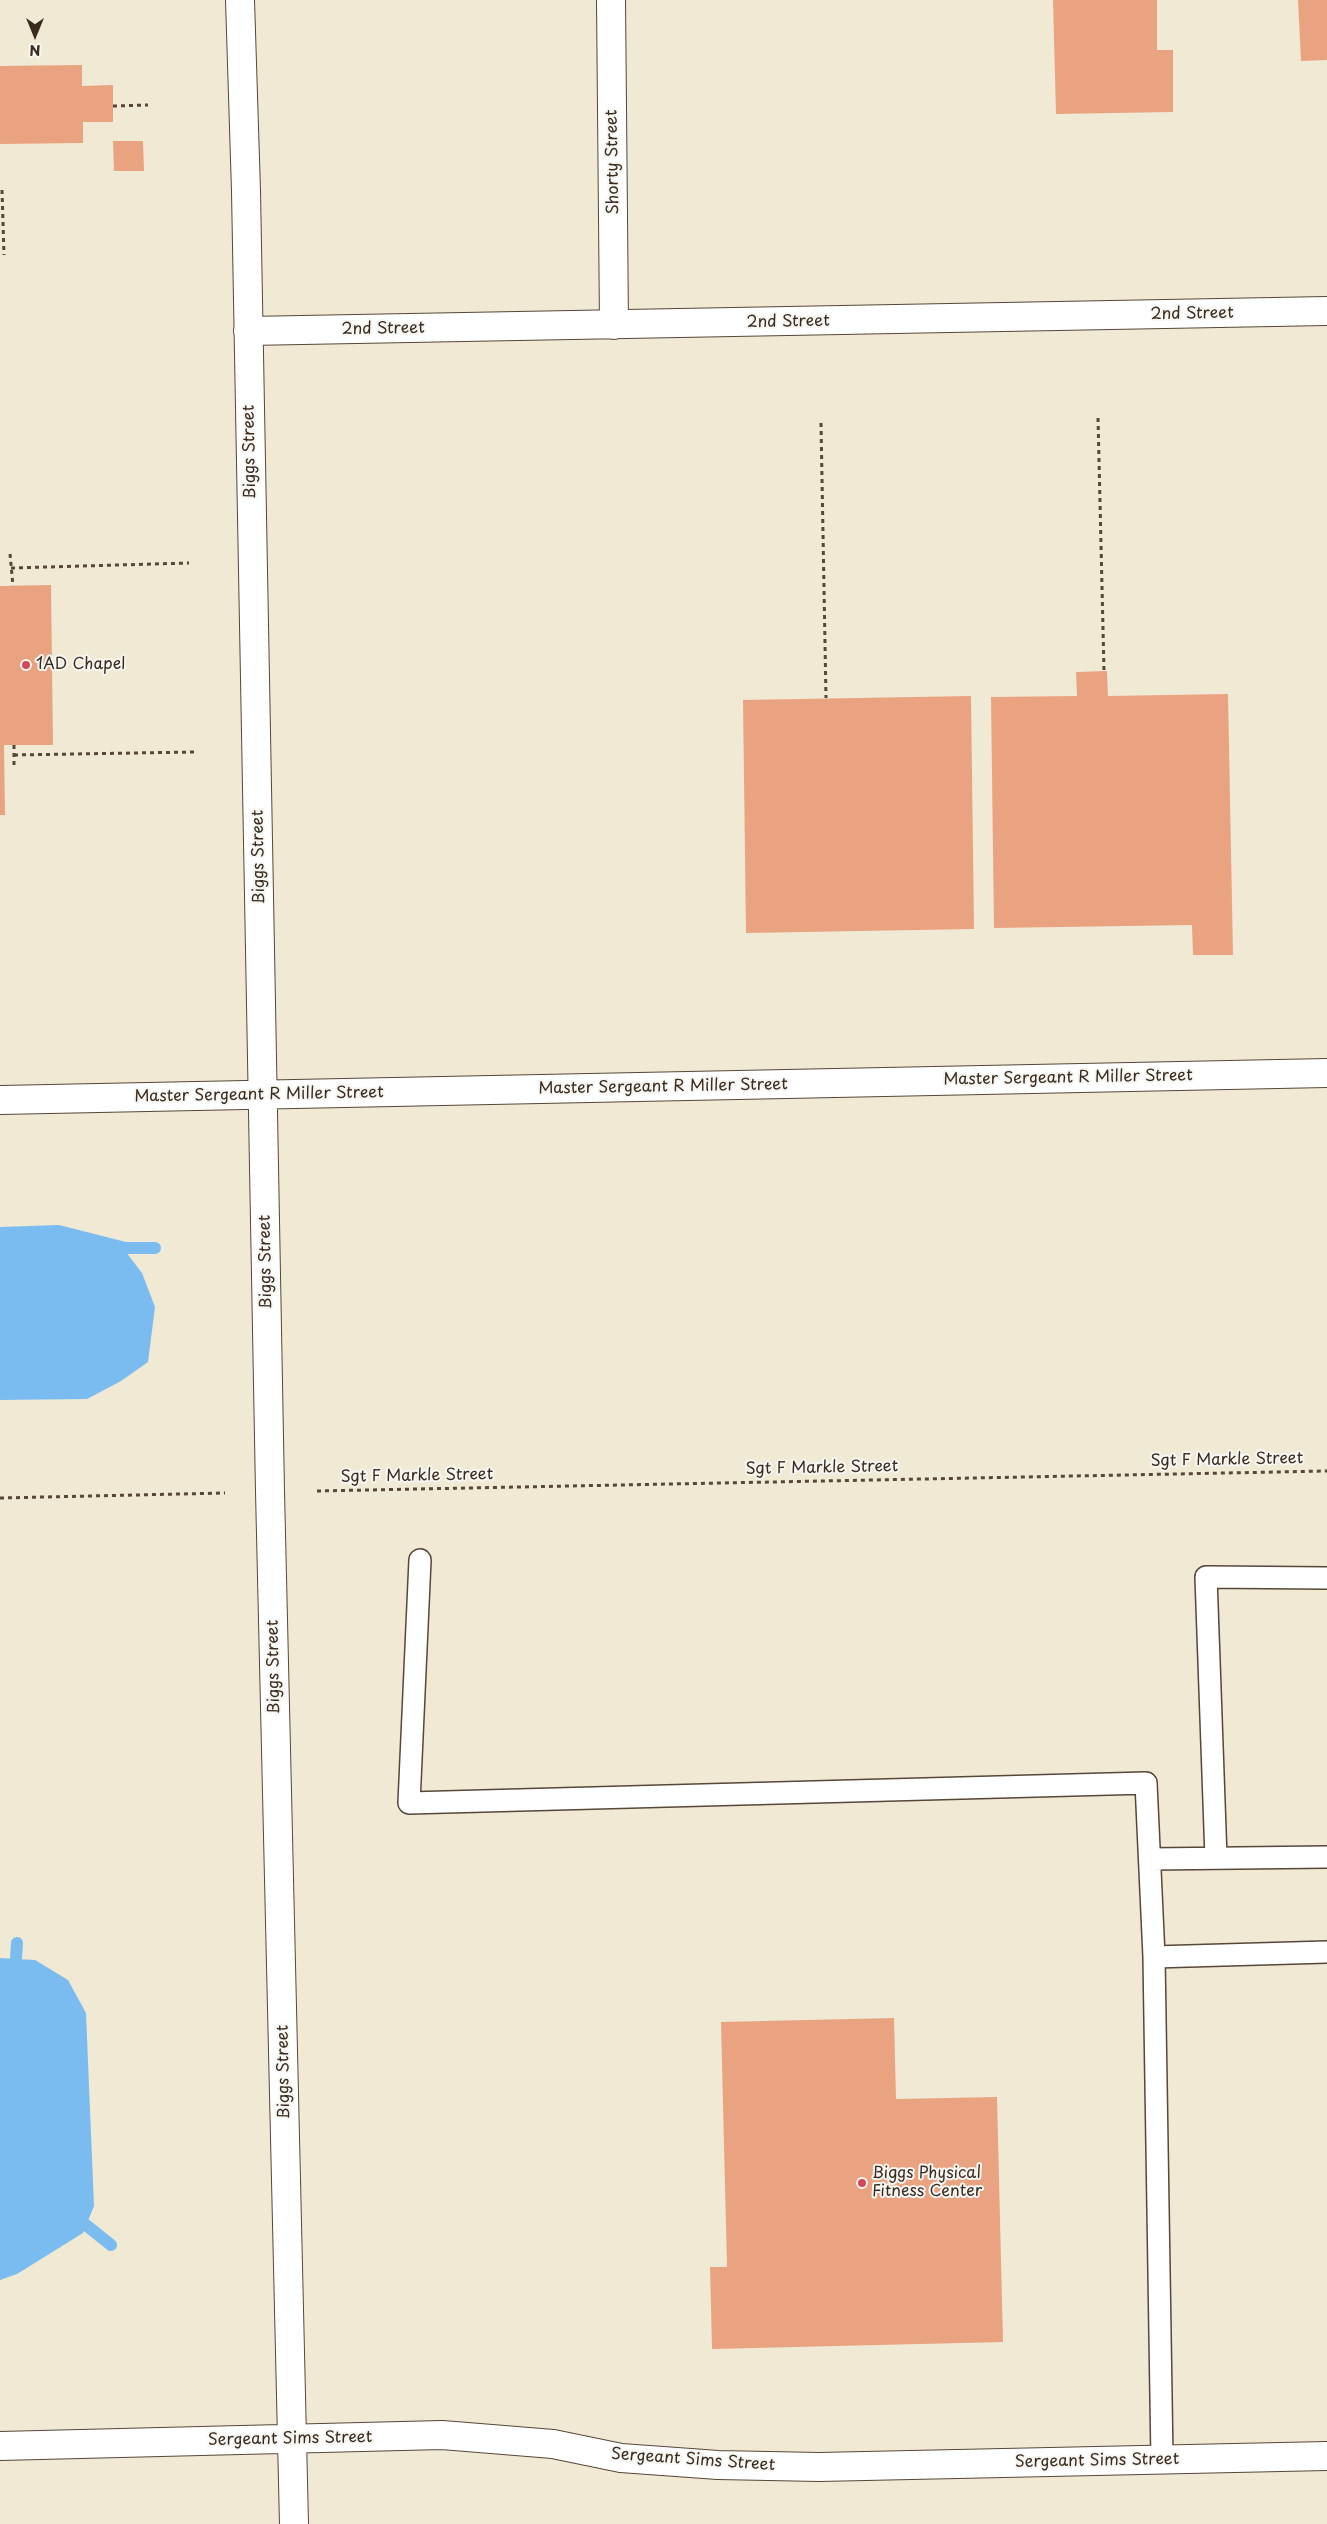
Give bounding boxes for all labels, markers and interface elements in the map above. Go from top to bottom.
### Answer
north arrow [10,10,60,60]
text: N [29,40,41,61]
street label: Shorty Street [602,109,624,215]
street label: 2nd Street [1150,304,1234,324]
street label: 2nd Street [746,312,830,332]
street label: 2nd Street [341,319,425,339]
street label: Biggs Street [240,405,260,499]
place label: 1AD Chapel [36,655,125,675]
marker: 1AD Chapel [20,659,32,671]
street label: Biggs Street [249,810,269,904]
street label: Master Sergeant R Miller Street [943,1066,1193,1090]
street label: Master Sergeant R Miller Street [538,1075,788,1099]
street label: Master Sergeant R Miller Street [134,1083,384,1107]
street label: Biggs Street [256,1215,276,1309]
street label: Sgt F Markle Street [1151,1449,1303,1471]
street label: Sgt F Markle Street [746,1457,898,1479]
street label: Sgt F Markle Street [341,1465,493,1487]
street label: Biggs Street [264,1620,284,1714]
street label: Biggs Street [274,2025,294,2119]
place label: Biggs Physical Fitness Center [872,2164,982,2202]
marker: Biggs Physical Fitness Center [856,2177,868,2189]
street label: Sergeant Sims Street [208,2428,372,2450]
street label: Sergeant Sims Street [610,2445,776,2475]
street label: Sergeant Sims Street [1015,2450,1179,2472]

